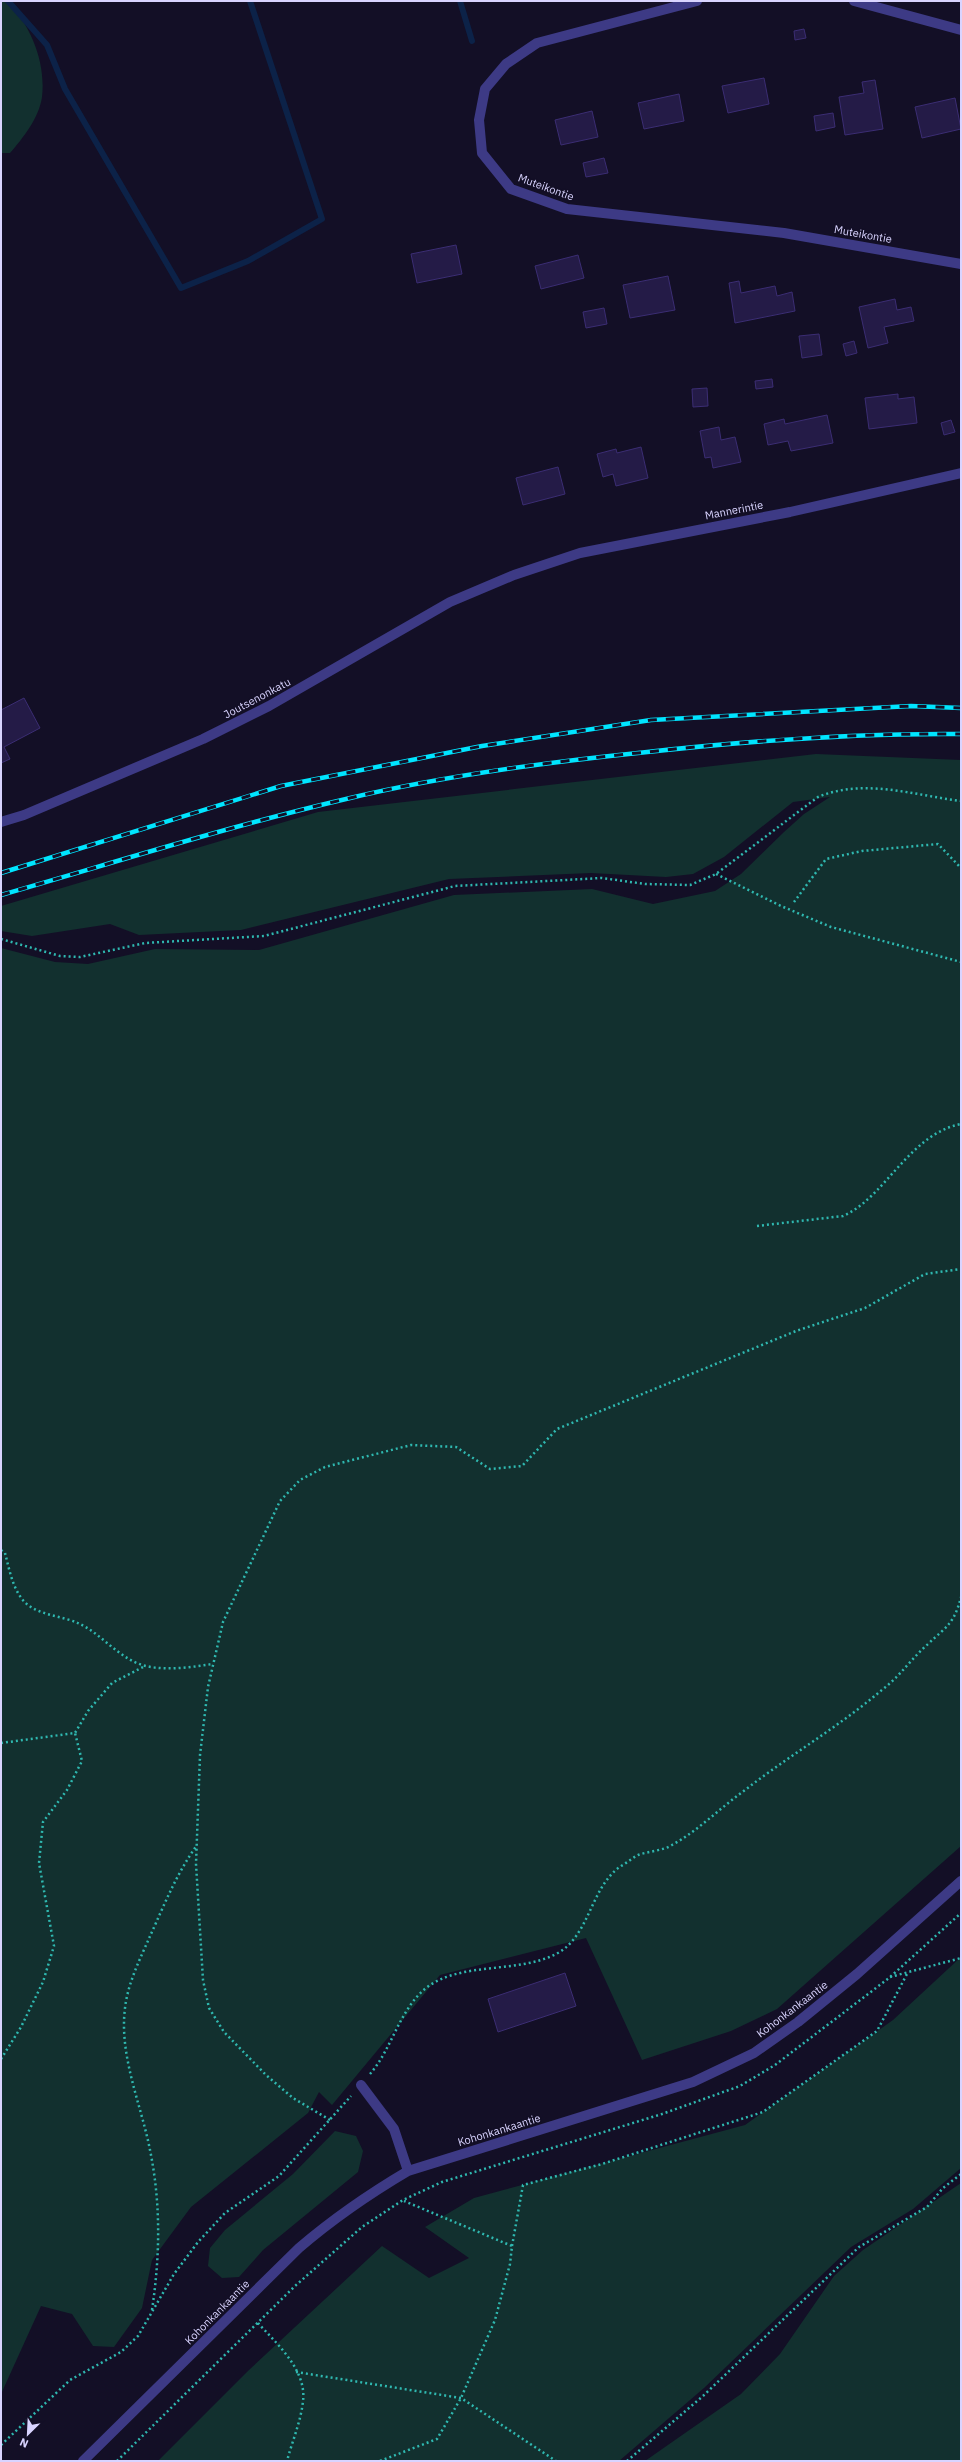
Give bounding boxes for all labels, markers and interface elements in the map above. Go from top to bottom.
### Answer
street label: Muteikontie [516,170,576,204]
street label: Muteikontie [833,222,893,246]
street label: Mannerintie [704,497,764,523]
street label: Joutsenonkatu [221,675,293,721]
street label: Kohonkankaantie [754,1978,830,2040]
street label: Kohonkankaantie [456,2111,542,2149]
street label: Kohonkankaantie [182,2277,252,2347]
north arrow [8,2414,48,2454]
text: N [17,2435,30,2451]

